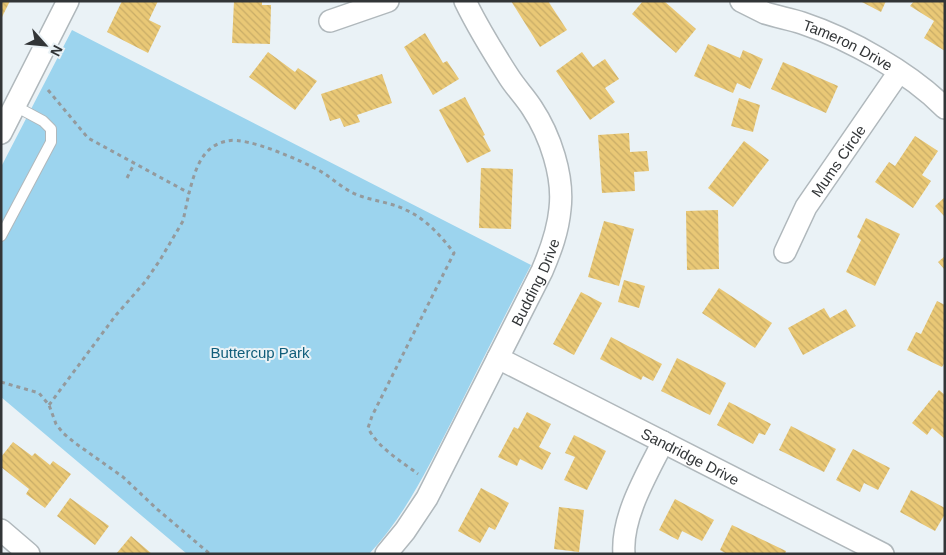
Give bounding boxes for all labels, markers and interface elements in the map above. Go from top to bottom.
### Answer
street label: Tameron Drive [801,16,896,73]
north arrow [20,20,70,70]
text: N [47,43,66,59]
street label: Mums Circle [807,121,869,200]
street label: Budding Drive [507,236,562,328]
park label: Buttercup Park [210,344,310,361]
street label: Sandridge Drive [639,424,742,488]

